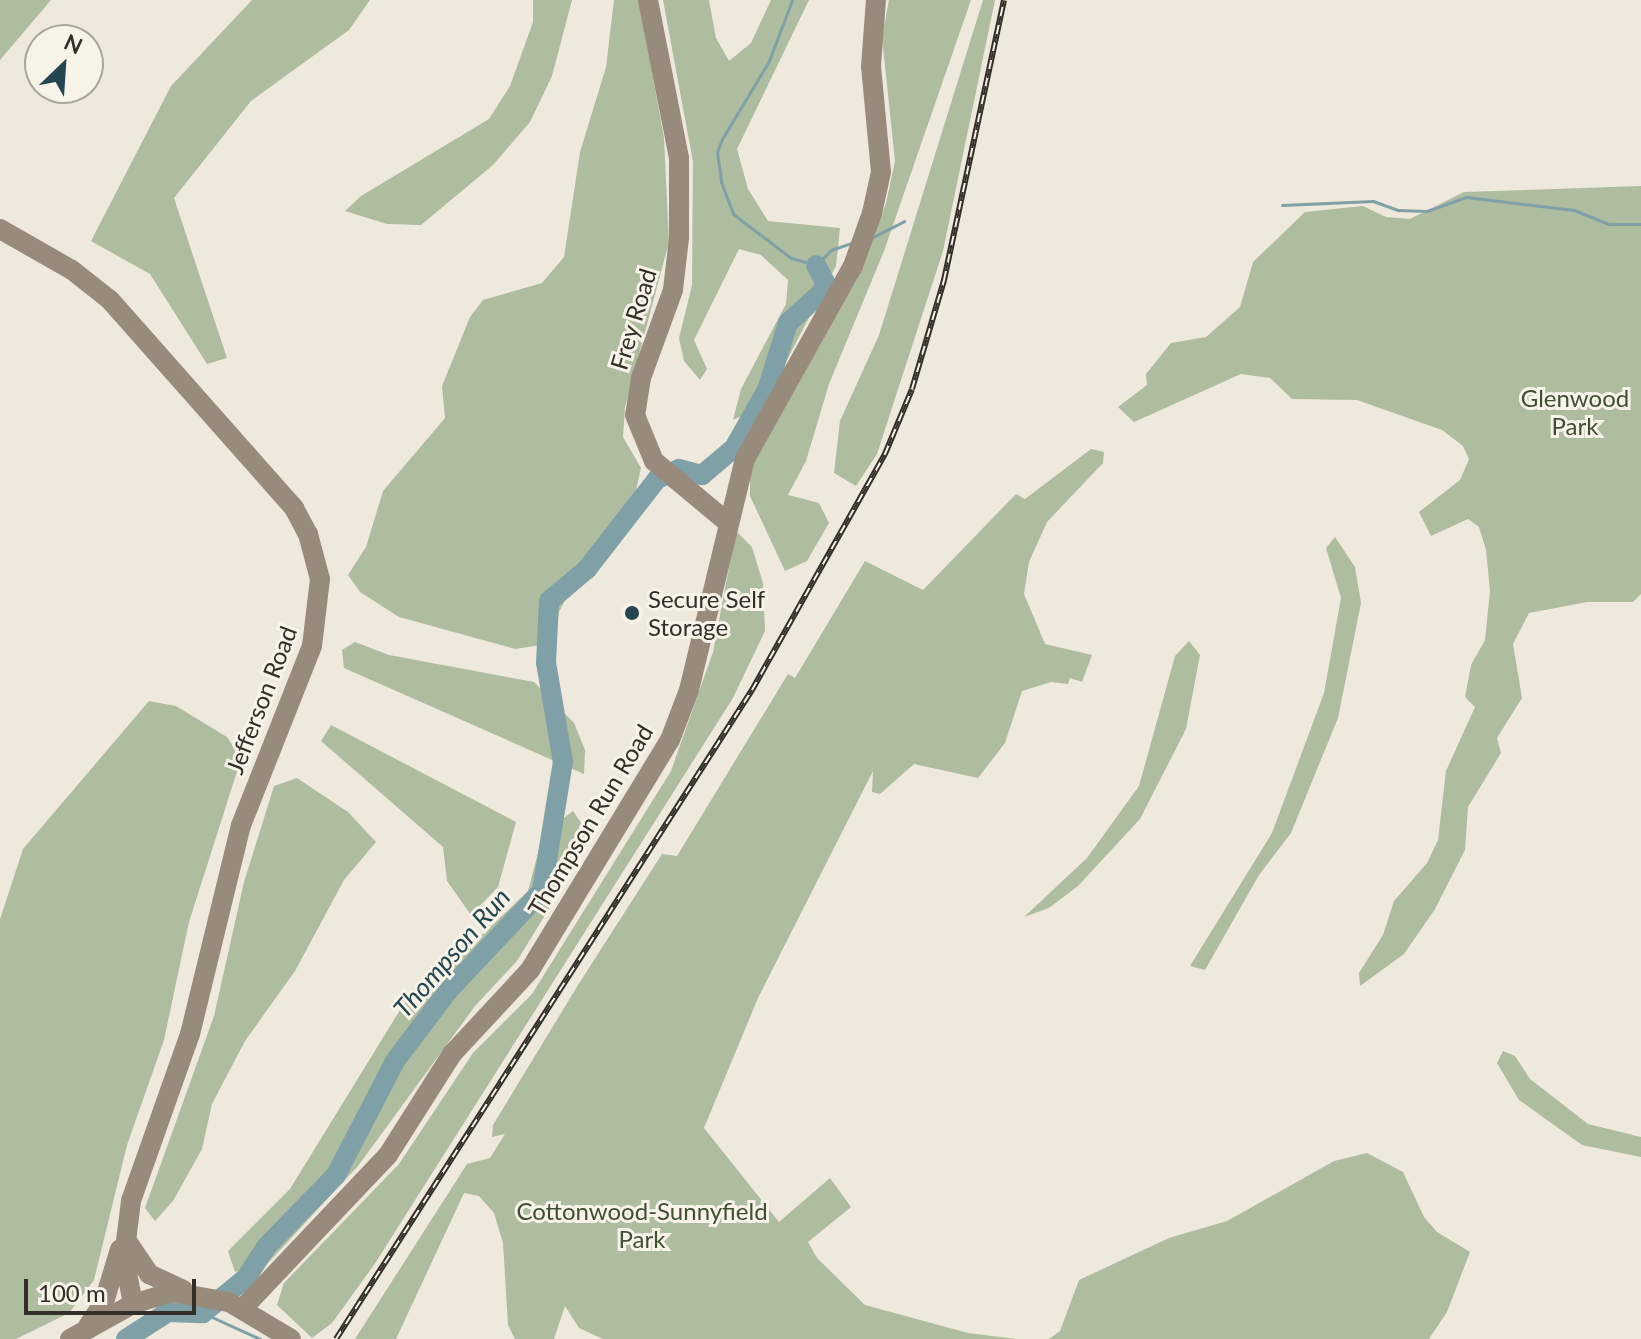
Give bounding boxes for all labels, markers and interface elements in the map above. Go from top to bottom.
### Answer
north arrow [24,24,104,104]
text: N [60,28,87,59]
street label: Frey Road [604,265,662,373]
park label: Glenwood Park [1521,384,1629,440]
place label: Secure Self Storage [648,585,765,641]
marker: Secure Self Storage [623,604,641,622]
street label: Jefferson Road [220,622,302,778]
street label: Thompson Run Road [521,719,659,921]
water label: Thompson Run [387,882,517,1024]
park label: Cottonwood-Sunnyfield Park [516,1197,768,1253]
scale bar [28,1263,200,1313]
text: 100 m [38,1278,106,1307]

